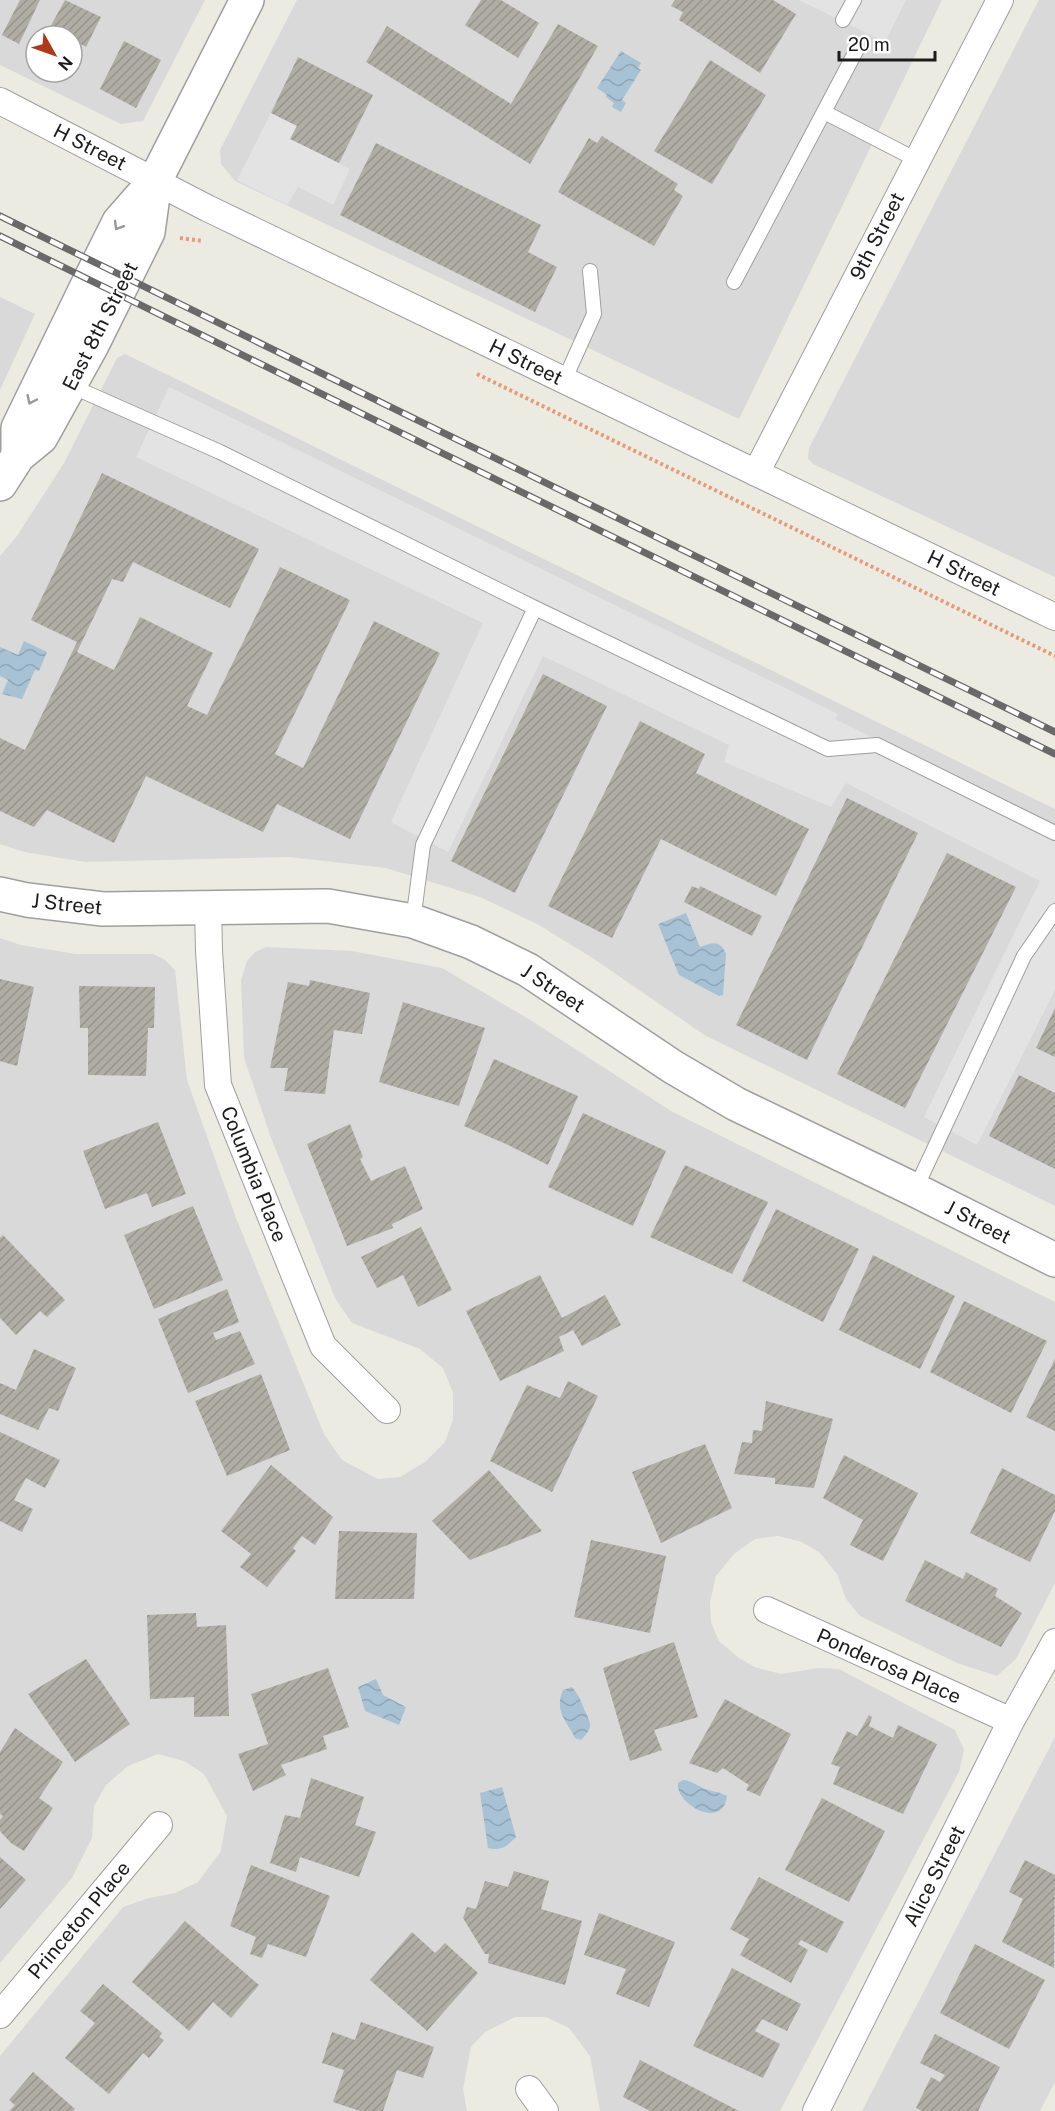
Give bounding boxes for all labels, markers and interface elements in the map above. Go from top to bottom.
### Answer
north arrow [24,24,84,84]
scale bar [839,24,935,62]
text: 20 m [848,34,890,55]
text: N [54,52,76,74]
street label: H Street [50,118,130,176]
street label: 9th Street [845,188,909,284]
one-way arrow [114,220,125,230]
street label: East 8th Street [57,258,143,394]
street label: H Street [485,334,567,390]
one-way arrow [26,394,38,405]
street label: H Street [923,545,1005,601]
street label: J Street [30,888,104,920]
street label: J Street [517,959,589,1017]
street label: Columbia Place [216,1103,292,1245]
street label: J Street [941,1195,1015,1249]
street label: Ponderosa Place [813,1623,965,1709]
street label: Alice Street [898,1821,970,1931]
street label: Princeton Place [23,1856,135,1984]

